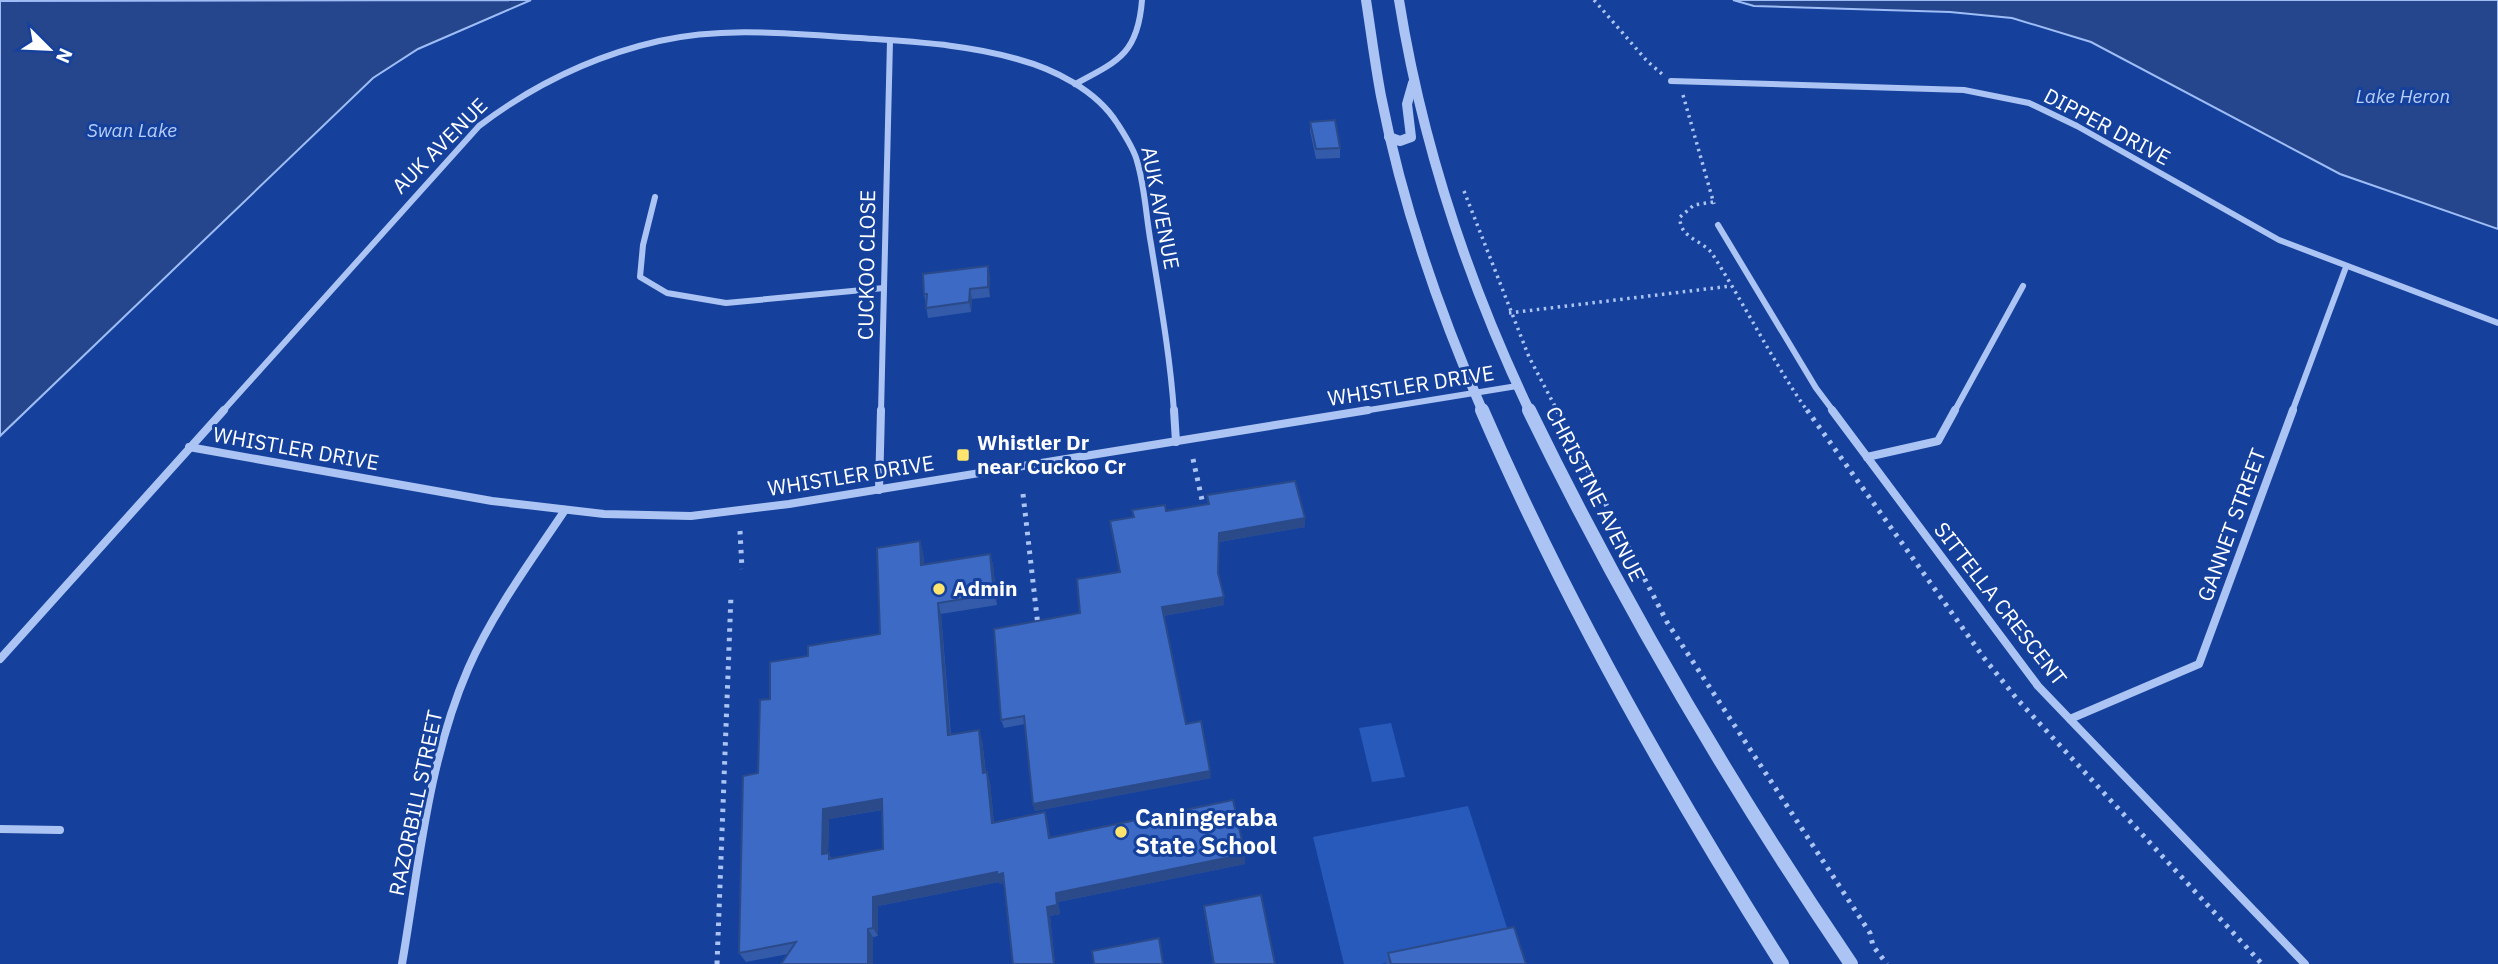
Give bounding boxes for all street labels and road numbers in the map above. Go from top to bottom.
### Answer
street label: DIPPER DRIVE [2039,81,2176,171]
street label: AUK AVENUE [385,91,493,199]
street label: AUK AVENUE [1135,144,1187,272]
street label: CUCKOO CLOSE [851,190,881,340]
street label: WHISTLER DRIVE [1326,358,1496,412]
street label: CHRISTINE AVENUE [1540,401,1652,586]
street label: WHISTLER DRIVE [211,420,381,476]
street label: GANNET STREET [2190,444,2272,605]
street label: WHISTLER DRIVE [766,448,936,502]
street label: SITTELLA CRESCENT [1928,516,2073,691]
street label: RAZORBILL STREET [382,707,448,898]

